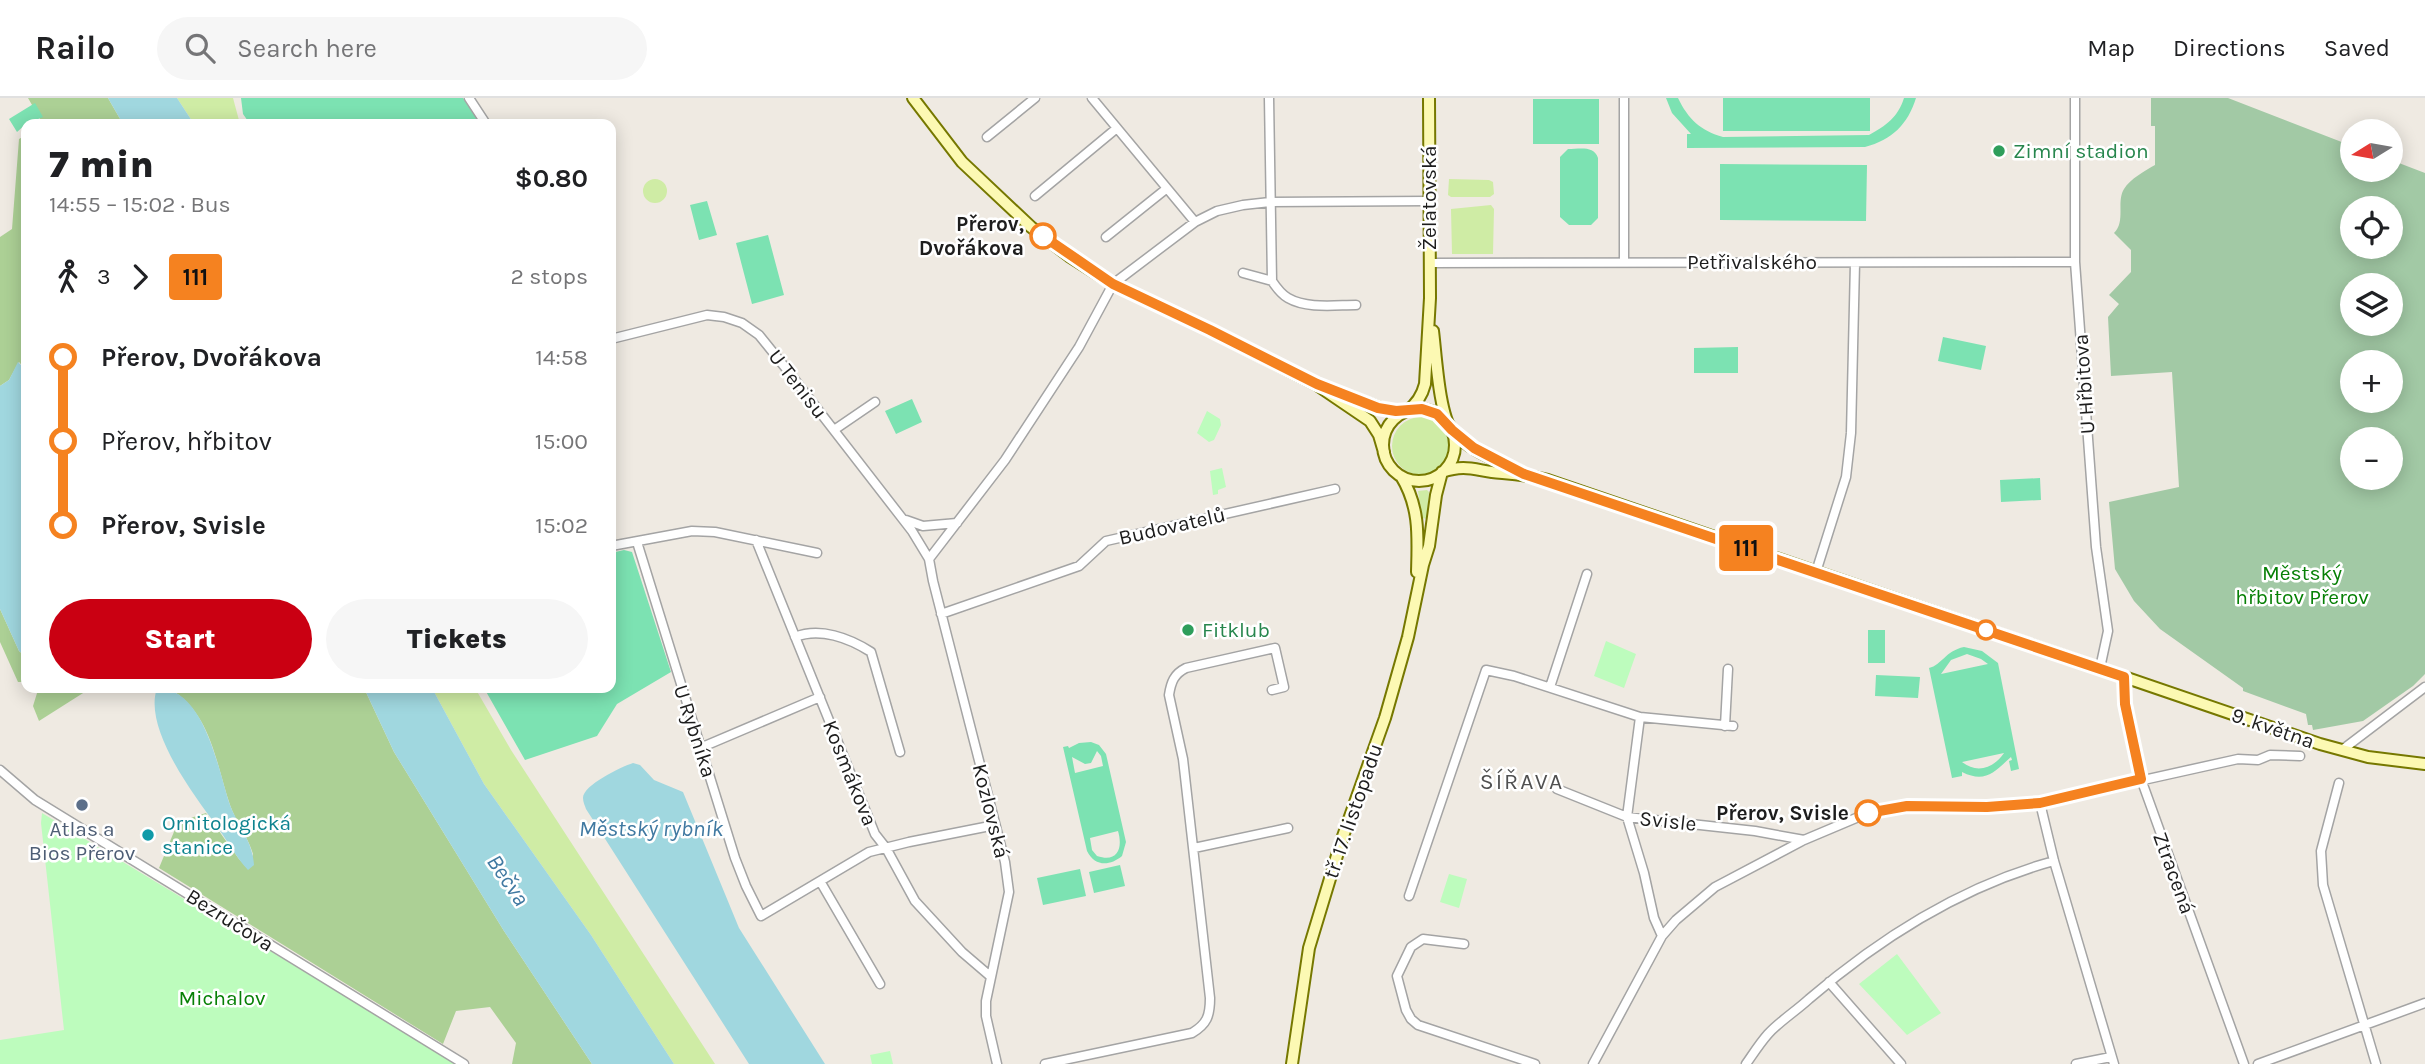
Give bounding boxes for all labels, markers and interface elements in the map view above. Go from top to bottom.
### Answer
search box [157,17,647,80]
text: Railo [35,29,115,67]
icon: search [181,29,219,67]
text: Search here [237,33,377,64]
text: Map [2087,34,2135,62]
text: Directions [2173,34,2286,62]
text: Saved [2324,34,2390,62]
north arrow [2340,119,2403,182]
map controls [2340,119,2403,490]
place label: Zimní stadion [2013,139,2149,163]
text: 7 min [49,142,154,187]
marker: Zimní stadion [1991,143,2007,159]
street label: Želatovská [1417,146,1441,251]
text: $0.80 [515,163,588,194]
text: 14:55 – 15:02 · Bus [49,191,231,218]
button: locate [2340,196,2403,259]
place label: Přerov, Dvořákova [919,212,1024,260]
marker: Přerov, Dvořákova [1030,223,1056,249]
street label: Petřivalského [1687,250,1817,274]
icon: walk [49,258,87,296]
icon: forward [121,258,159,296]
text: 3 [97,263,111,290]
text: 111 [183,263,208,291]
text: 2 stops [510,263,588,290]
button: layers [2340,273,2403,336]
street label: U Hřbitova [2069,333,2099,435]
text: Přerov, Dvořákova [101,342,322,373]
text: 14:58 [535,344,588,371]
street label: U Tenisu [764,345,832,423]
button: + [2340,350,2403,413]
text: Přerov, hřbitov [101,426,272,457]
button: − [2340,427,2403,490]
text: 15:00 [535,428,588,455]
street label: Budovatelů [1116,502,1228,550]
text: Přerov, Svisle [101,510,266,541]
text: 15:02 [535,512,588,539]
line badge: 111 [1706,525,1786,571]
text: 111 [1733,534,1759,562]
park label: Městský hřbitov Přerov [2235,561,2369,609]
button: Start [49,599,312,679]
button: Tickets [326,599,588,679]
place label: Fitklub [1202,618,1270,642]
unlabelled marker [1976,620,1996,640]
marker: Fitklub [1180,622,1196,638]
street label: U Rybníka [669,682,721,780]
street label: 9. května [2228,703,2318,753]
street label: Kosmákova [818,717,882,829]
street label: tř. 17. listopadu [1319,740,1387,882]
street label: Kozlovská [968,761,1014,861]
district label: ŠÍŘAVA [1480,768,1564,795]
marker: Atlas a Bios Přerov [74,797,90,813]
marker: Přerov, Svisle [1855,800,1881,826]
place label: Přerov, Svisle [1716,801,1849,825]
street label: Svisle [1638,806,1698,836]
place label: Ornitologická stanice [162,811,291,859]
water label: Městský rybník [579,815,724,842]
place label: Atlas a Bios Přerov [29,817,136,865]
marker: Ornitologická stanice [140,827,156,843]
street label: Ztracená [2148,829,2200,917]
water label: Bečva [481,849,535,911]
street label: Bezručova [182,884,278,956]
park label: Michalov [178,986,266,1010]

